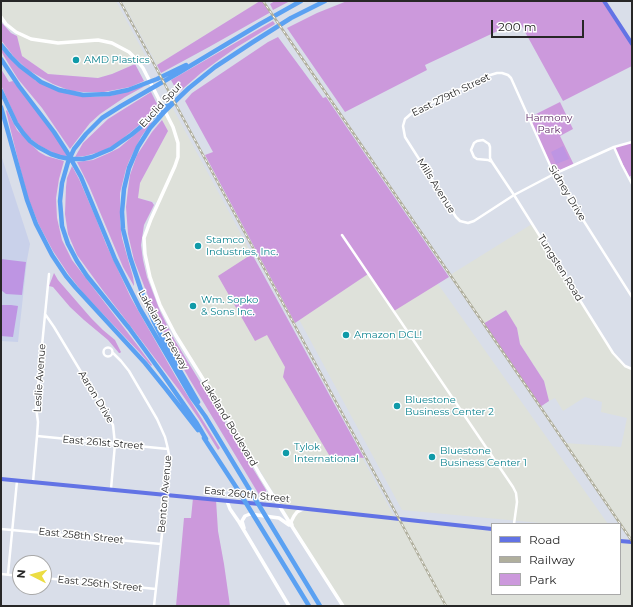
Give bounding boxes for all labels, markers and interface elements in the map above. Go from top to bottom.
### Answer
scale bar [493,12,586,38]
text: 200 m [498,19,537,34]
place label: AMD Plastics [84,54,150,66]
marker: AMD Plastics [71,55,81,65]
street label: East 279th Street [410,71,492,119]
street label: Euclid Spur [137,80,185,130]
park label: Harmony Park [526,112,572,136]
street label: Mills Avenue [414,156,458,216]
street label: Sidney Drive [546,163,588,223]
street label: Tungsten Road [535,232,585,304]
place label: Stamco Industries, Inc. [206,234,278,258]
marker: Stamco Industries, Inc. [193,241,203,251]
street label: Lakeland Freeway [135,288,191,372]
place label: Wm. Sopko & Sons Inc. [201,294,258,318]
marker: Wm. Sopko & Sons Inc. [188,301,198,311]
place label: Amazon DCL! [354,329,422,341]
marker: Amazon DCL! [341,330,351,340]
street label: Leslie Avenue [32,343,48,413]
street label: Aaron Drive [76,369,116,425]
street label: Lakeland Boulevard [198,377,260,469]
place label: Bluestone Business Center 2 [405,394,494,418]
marker: Bluestone Business Center 2 [392,401,402,411]
street label: East 261st Street [62,433,144,453]
place label: Tylok International [294,441,359,464]
place label: Bluestone Business Center 1 [440,445,527,468]
marker: Tylok International [281,448,291,458]
marker: Bluestone Business Center 1 [427,452,437,462]
street label: Benton Avenue [156,455,174,533]
street label: East 260th Street [204,485,290,505]
legend [491,523,621,595]
street label: East 258th Street [38,526,124,546]
text: Road [529,532,560,547]
text: Railway [529,552,575,567]
north arrow [12,555,52,595]
text: N [14,569,28,579]
text: Park [529,572,556,587]
street label: East 256th Street [57,574,143,594]

